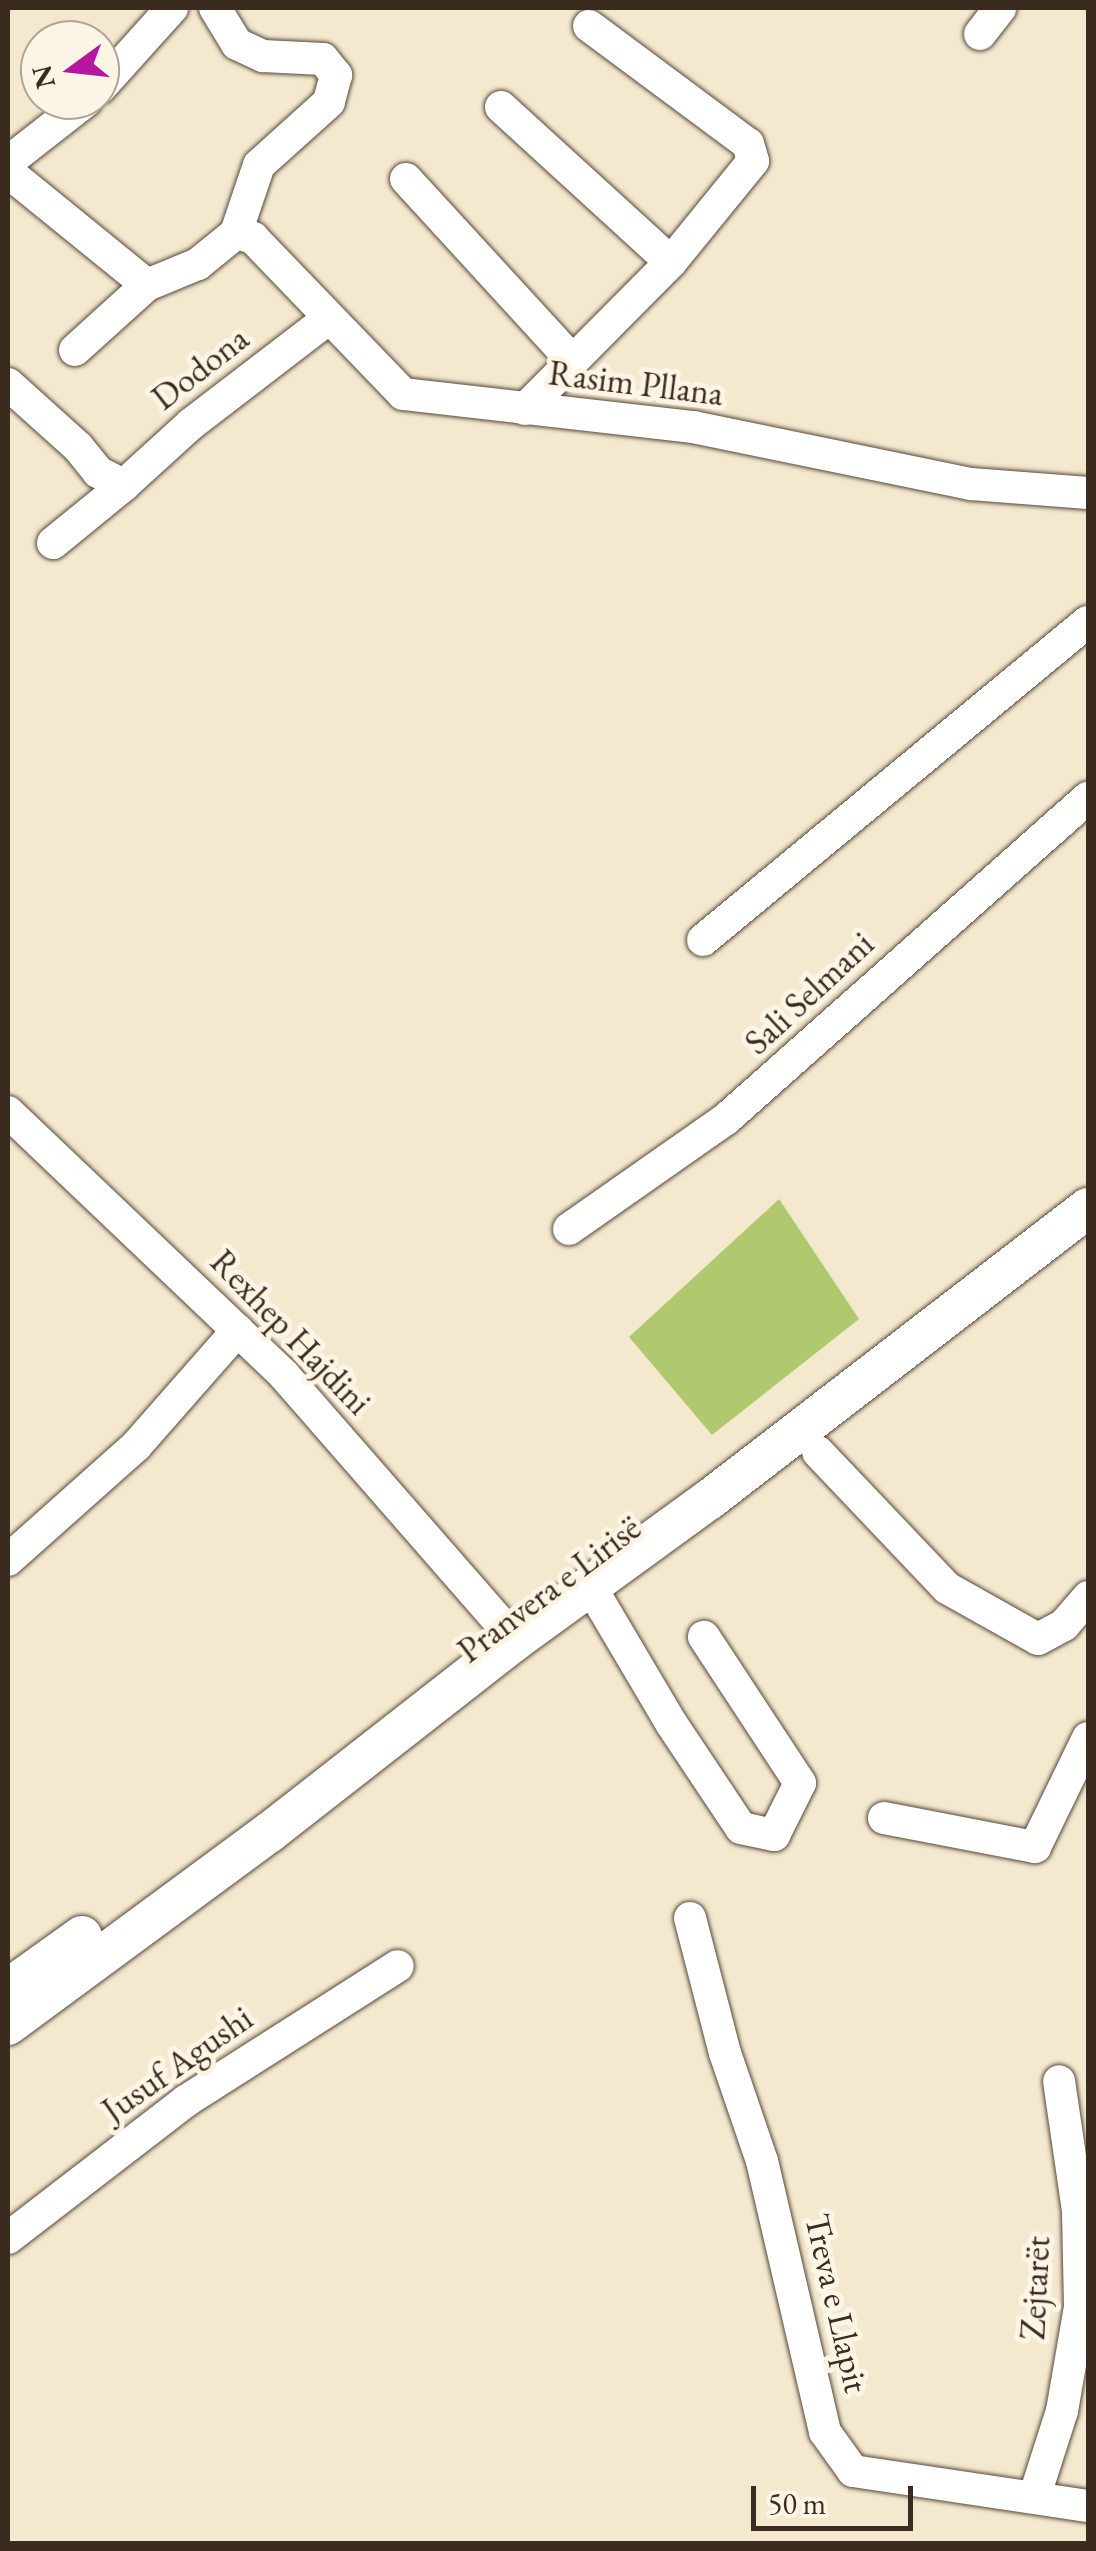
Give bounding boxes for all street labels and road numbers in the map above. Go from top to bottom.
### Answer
street label: Dodona [143,317,257,419]
street label: Rasim Pllana [546,351,726,415]
street label: Sali Selmani [736,923,882,1063]
street label: Rexhep Hajdini [202,1241,380,1423]
street label: Pranvera e Lirisë [449,1507,649,1671]
street label: Jusuf Agushi [94,1997,260,2131]
street label: Treva e Llapit [796,2209,878,2397]
street label: Zejtarët [1011,2235,1059,2341]

